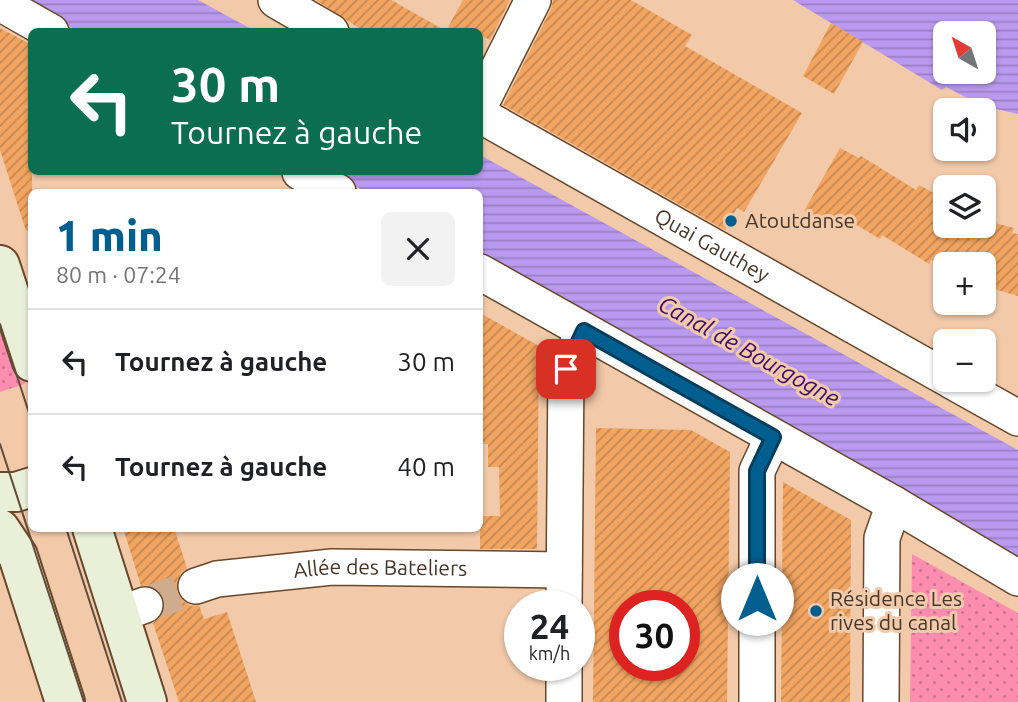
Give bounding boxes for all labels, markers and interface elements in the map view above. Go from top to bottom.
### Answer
north arrow [933,21,996,84]
map controls [933,21,996,392]
icon: left [56,56,147,147]
text: 30 m [171,56,280,111]
button: sound [933,98,996,161]
text: Tournez à gauche [171,114,422,150]
button: layers [933,175,996,238]
street label: Quai Gauthey [651,203,774,287]
place label: Atoutdanse [745,208,855,232]
text: 1 min [56,212,163,259]
button: close [381,212,455,286]
marker: Atoutdanse [723,213,739,229]
button: + [933,252,996,315]
text: 80 m · 07:24 [56,262,181,287]
water label: Canal de Bourgogne [655,291,844,411]
button: − [933,329,996,392]
pin [536,339,596,399]
icon: left [56,343,94,381]
text: Tournez à gauche [115,347,327,376]
text: 30 m [397,347,455,376]
icon: arrive [547,350,585,388]
icon: left [56,448,94,486]
text: Tournez à gauche [115,452,327,481]
text: 40 m [397,452,455,481]
street label: Allée des Bateliers [292,554,467,582]
position arrow [720,562,794,636]
place label: Résidence Les rives du canal [830,586,962,634]
speed limit sign: 30 [609,590,700,681]
marker: Résidence Les rives du canal [808,603,824,619]
text: 24 [530,606,569,646]
text: km/h [529,643,570,663]

